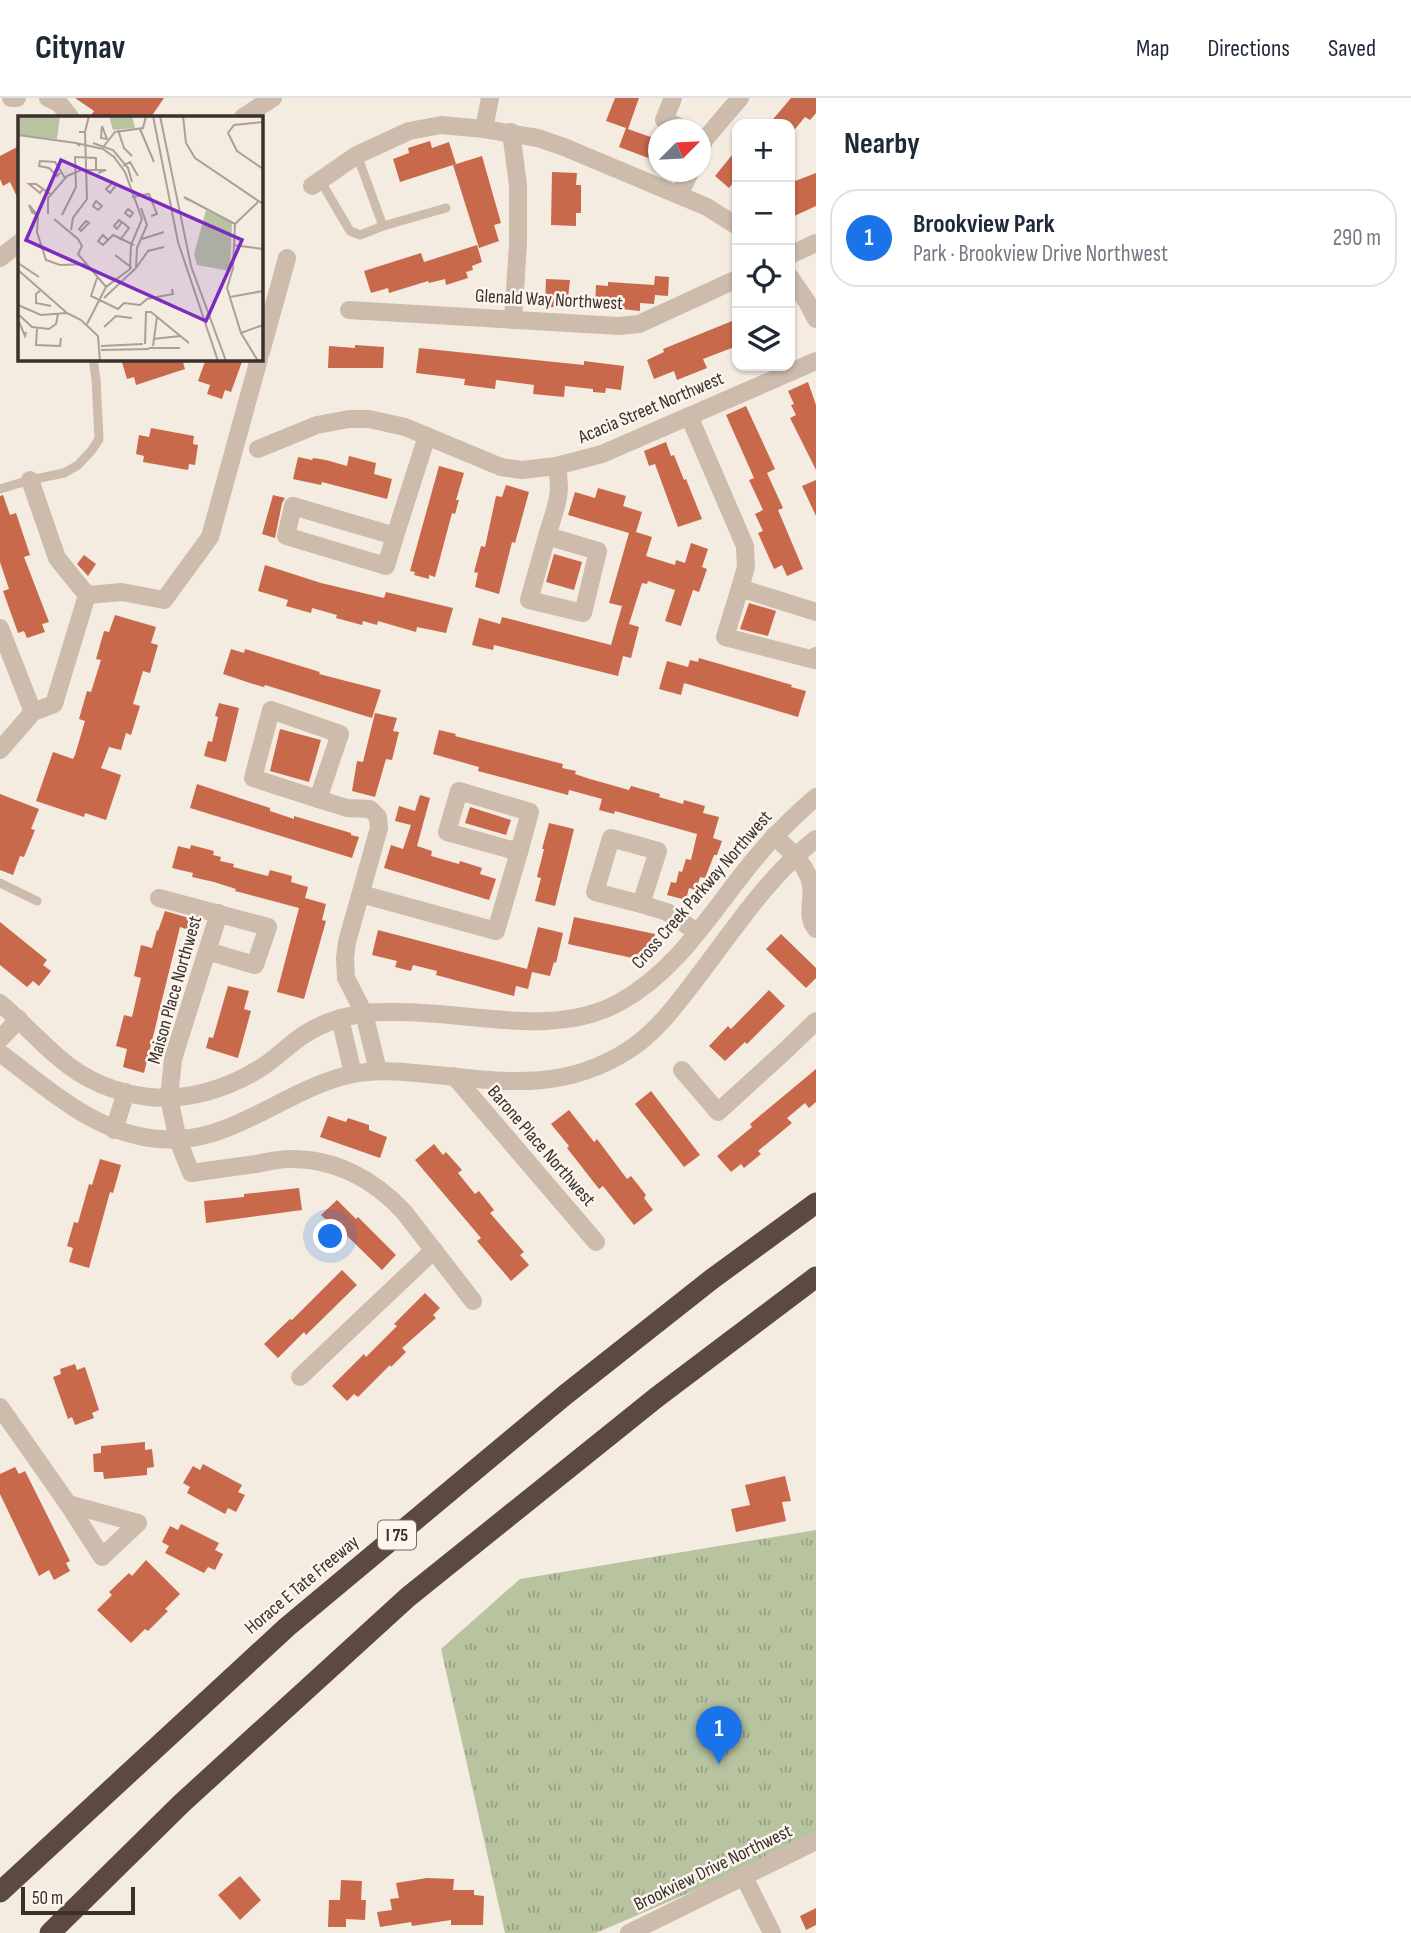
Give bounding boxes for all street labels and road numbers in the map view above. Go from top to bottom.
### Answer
street label: Glenald Way Northwest [474,285,624,315]
street label: Acacia Street Northwest [574,367,727,449]
street label: Cross Creek Parkway Northwest [627,806,777,974]
street label: Maison Place Northwest [143,913,207,1067]
street label: Barone Place Northwest [482,1081,600,1211]
road number: I 75 [378,1520,416,1550]
street label: Horace E Tate Freeway [240,1530,364,1639]
street label: Brookview Drive Northwest [630,1820,796,1916]

